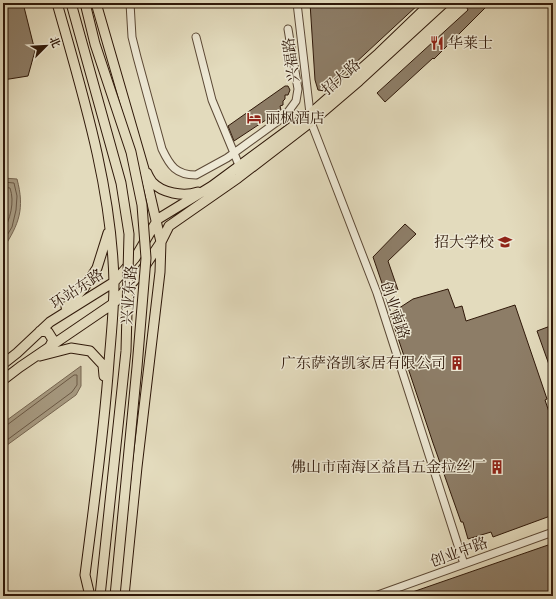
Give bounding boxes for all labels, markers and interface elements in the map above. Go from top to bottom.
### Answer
north arrow [26,26,66,66]
text: 北 [46,34,63,50]
place label: 华莱士 [448,34,493,53]
restaurant icon: 华莱士 [429,35,445,51]
street label: 兴福路 [279,36,304,83]
street label: 招大路 [318,55,365,99]
place label: 丽枫酒店 [265,109,325,128]
hotel icon: 丽枫酒店 [246,110,262,126]
place label: 招大学校 [434,233,494,252]
school or university icon: 招大学校 [497,234,513,250]
street label: 兴业东路 [117,264,142,326]
street label: 环站东路 [47,265,108,314]
street label: 创业南路 [376,279,413,342]
place label: 广东萨洛凯家居有限公司 [281,354,446,373]
building icon: 广东萨洛凯家居有限公司 [449,355,465,371]
place label: 佛山市南海区益昌五金拉丝厂 [291,458,486,477]
building icon: 佛山市南海区益昌五金拉丝厂 [489,459,505,475]
street label: 创业中路 [428,533,491,572]

